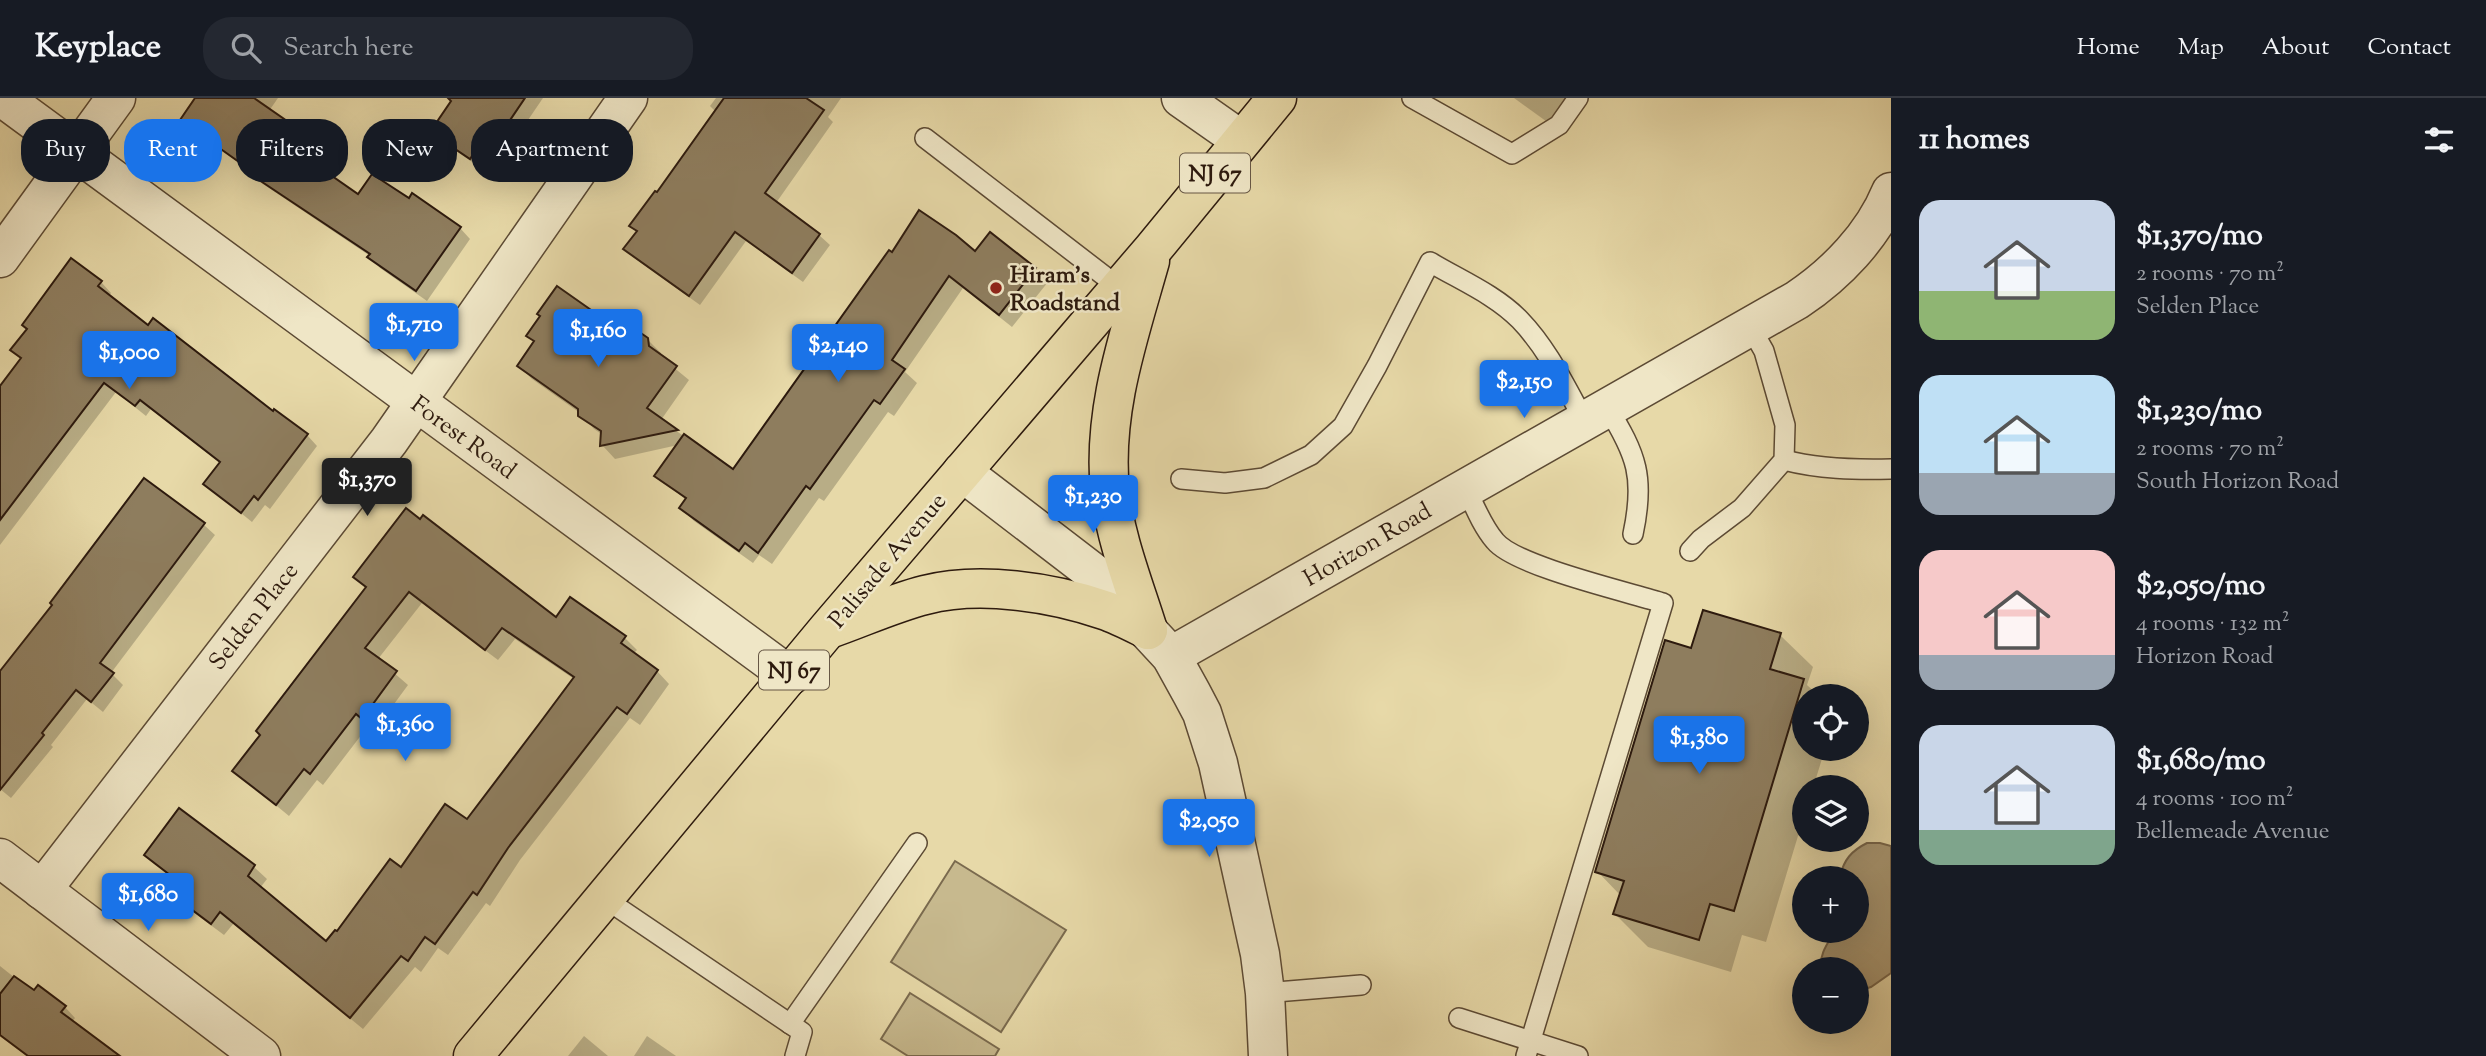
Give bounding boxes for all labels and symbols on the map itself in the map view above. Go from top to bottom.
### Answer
road number: NJ 67 [1180,153,1250,192]
place label: Hiram's Roadstand [1010,259,1121,321]
marker: Hiram's Roadstand [988,280,1004,296]
pin: $1,710 [357,303,471,363]
pin: $1,160 [541,310,655,369]
pin: $2,140 [781,324,895,384]
pin: $1,000 [72,331,186,391]
pin: $2,150 [1467,360,1581,420]
street label: Forest Road [403,389,523,489]
pin: $1,370 [310,458,424,518]
pin: $1,230 [1036,476,1150,535]
street label: Palisade Avenue [822,486,955,636]
street label: Horizon Road [1297,495,1439,596]
street label: Selden Place [202,556,308,678]
road number: NJ 67 [759,650,829,690]
pin: $1,360 [348,704,462,763]
pin: $1,380 [1642,716,1756,776]
pin: $2,050 [1152,800,1266,859]
pin: $1,680 [91,874,205,933]

